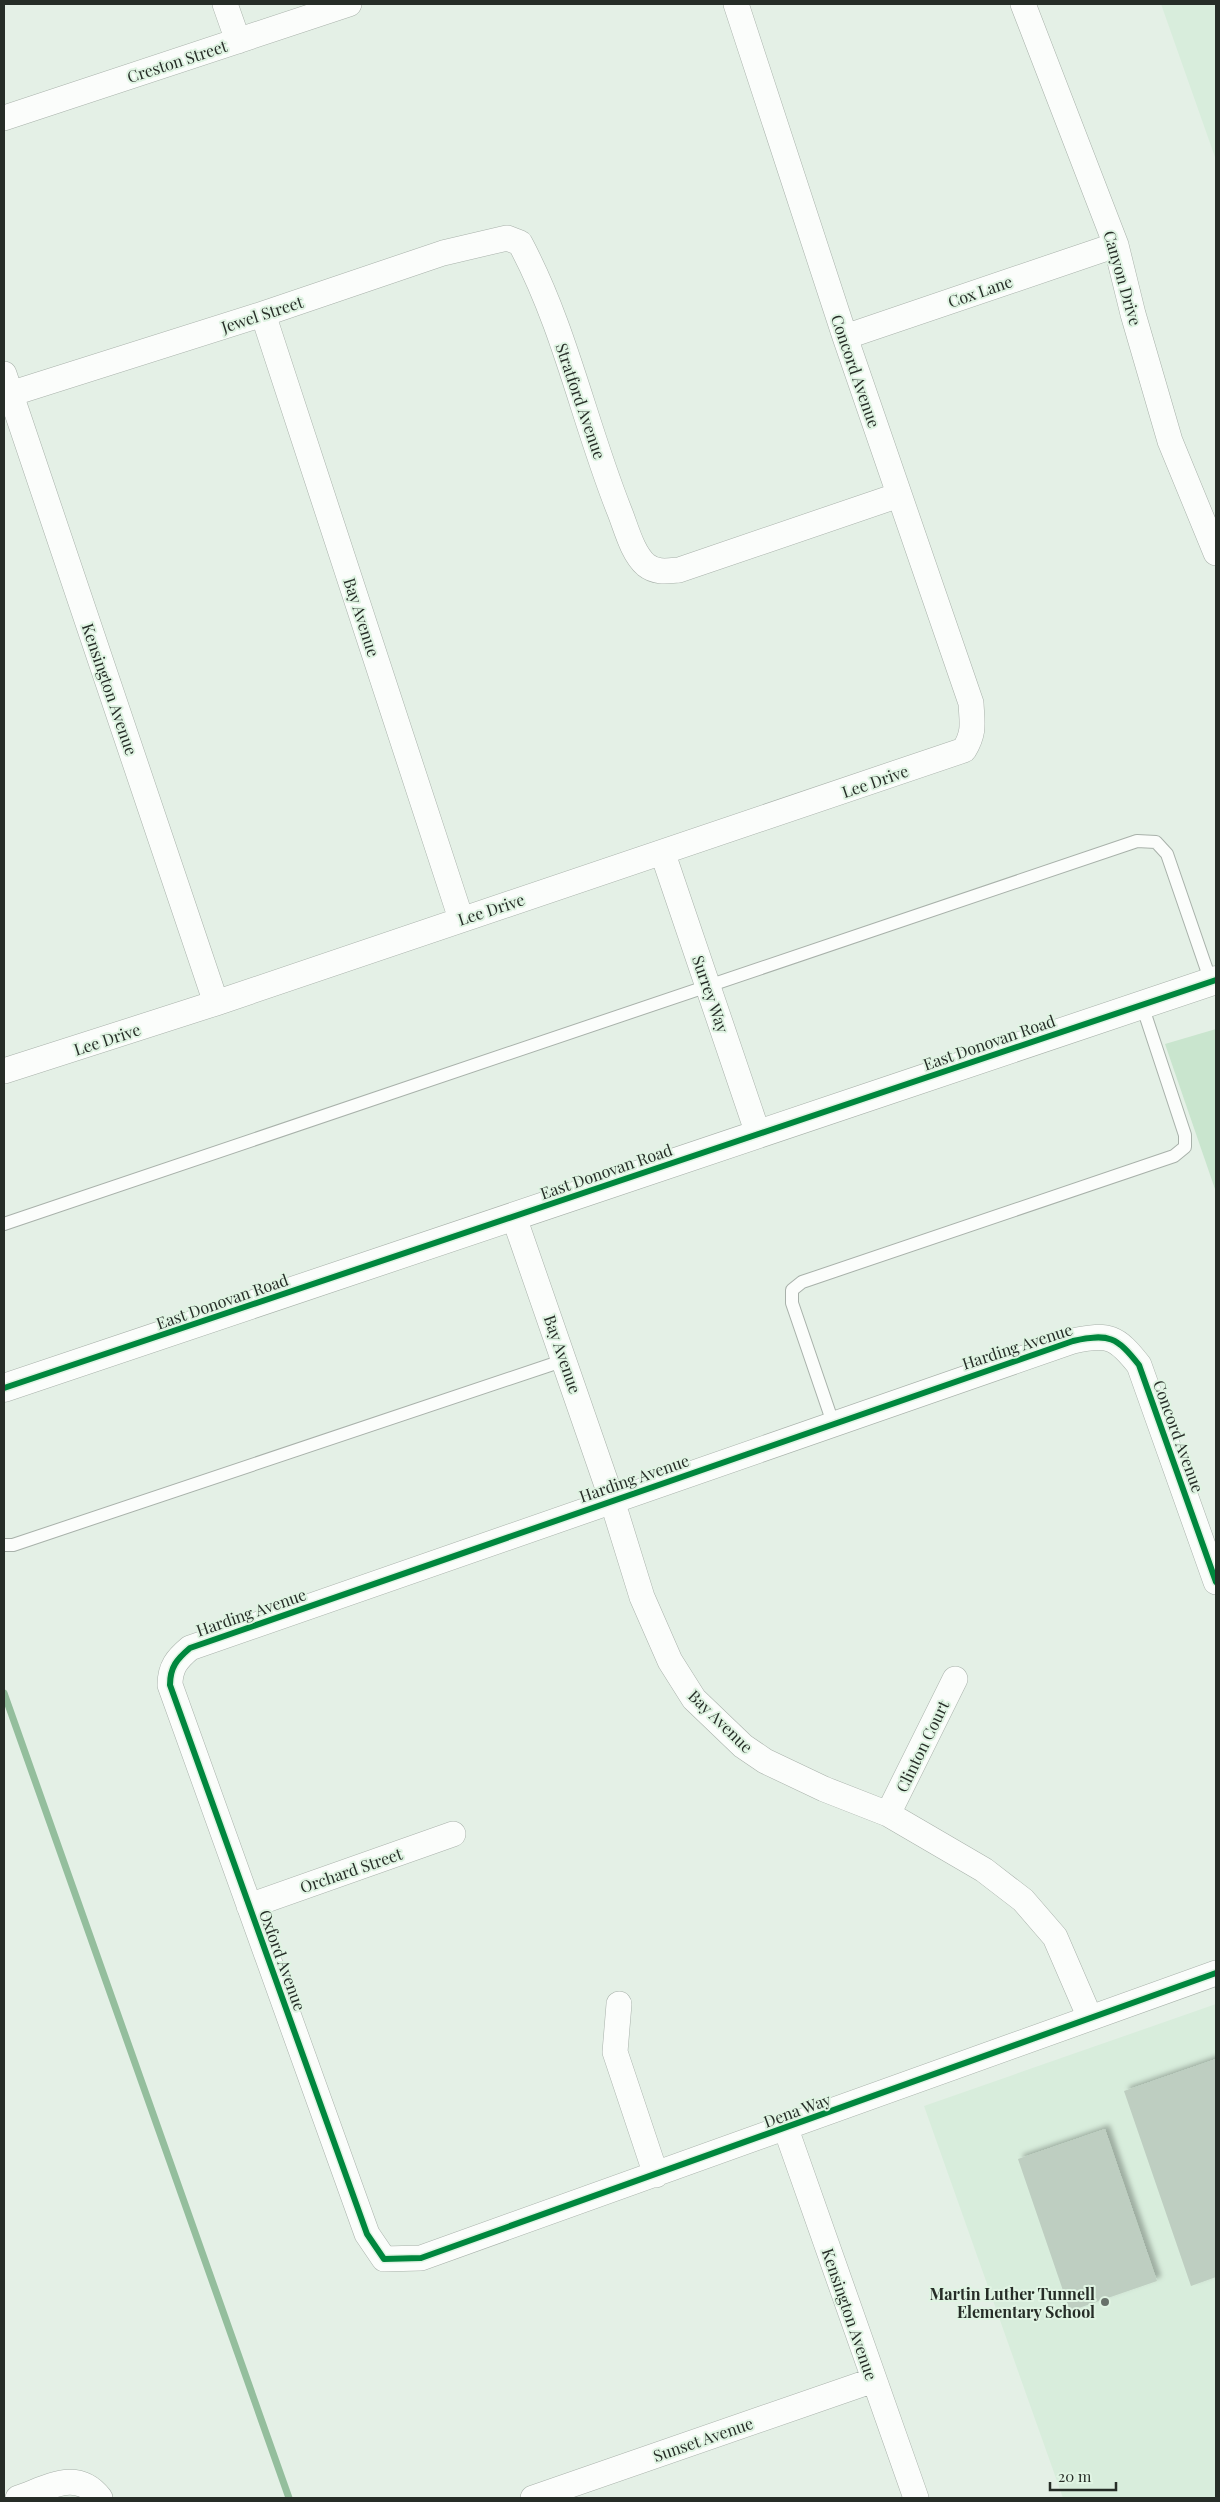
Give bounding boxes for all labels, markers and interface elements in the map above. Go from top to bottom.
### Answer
street label: Creston Street [124,35,230,87]
street label: Canyon Drive [1099,228,1147,328]
street label: Cox Lane [945,270,1015,312]
street label: Jewel Street [217,291,306,337]
street label: Concord Avenue [827,312,885,430]
street label: Stratford Avenue [551,340,611,462]
street label: Bay Avenue [339,575,385,659]
street label: Kensington Avenue [78,620,142,758]
street label: Lee Drive [839,760,911,802]
street label: Lee Drive [455,888,527,930]
street label: Surrey Way [688,953,734,1035]
street label: East Donovan Road [920,1010,1058,1074]
street label: Lee Drive [71,1018,143,1060]
street label: East Donovan Road [537,1139,675,1203]
street label: East Donovan Road [153,1269,291,1333]
street label: Bay Avenue [540,1312,586,1396]
street label: Harding Avenue [959,1318,1075,1374]
street label: Concord Avenue [1149,1377,1209,1495]
street label: Harding Avenue [576,1449,692,1507]
street label: Harding Avenue [193,1583,309,1641]
street label: Bay Avenue [684,1685,758,1757]
street label: Clinton Court [891,1696,953,1795]
street label: Orchard Street [297,1843,405,1897]
street label: Oxford Avenue [255,1907,311,2013]
street label: Dena Way [760,2088,834,2132]
street label: Kensington Avenue [818,2245,882,2383]
place label: Martin Luther Tunnell Elementary School [930,2283,1095,2322]
marker: Martin Luther Tunnell Elementary School [1099,2296,1111,2308]
street label: Sunset Avenue [650,2412,756,2466]
scale bar [1050,2460,1116,2492]
text: 20 m [1058,2466,1092,2486]

